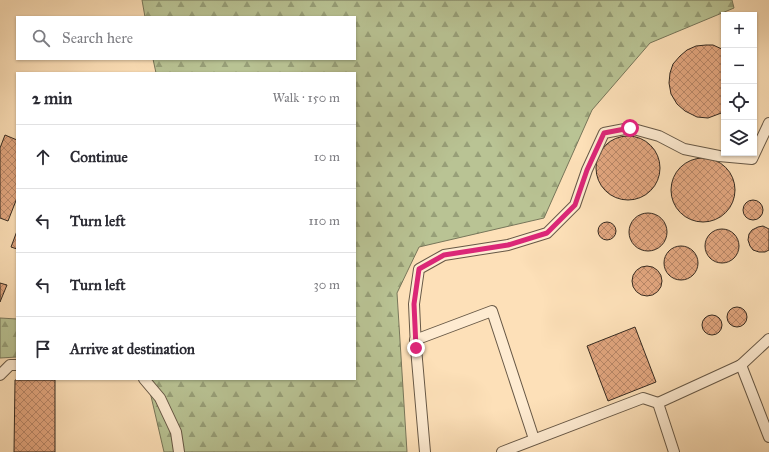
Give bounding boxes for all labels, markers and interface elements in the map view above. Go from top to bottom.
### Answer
map controls [721,12,757,156]
button: + [721,12,757,48]
search box [16,16,356,60]
icon: search [30,27,52,49]
text: Search here [62,29,133,47]
button: − [721,48,757,84]
button: locate [721,84,757,120]
text: 2 min [32,88,72,109]
text: Walk · 150 m [272,90,340,106]
route start [621,119,639,137]
button: layers [721,120,757,156]
icon: ahead [32,146,54,168]
text: Continue [70,148,128,166]
text: 10 m [314,149,340,165]
icon: left [32,210,54,232]
text: Turn left [70,212,126,230]
text: 110 m [308,213,340,229]
icon: left [32,274,54,296]
text: Turn left [70,276,126,294]
text: 30 m [314,277,340,293]
icon: arrive [32,338,54,360]
route end [407,339,425,357]
text: Arrive at destination [70,340,195,358]

